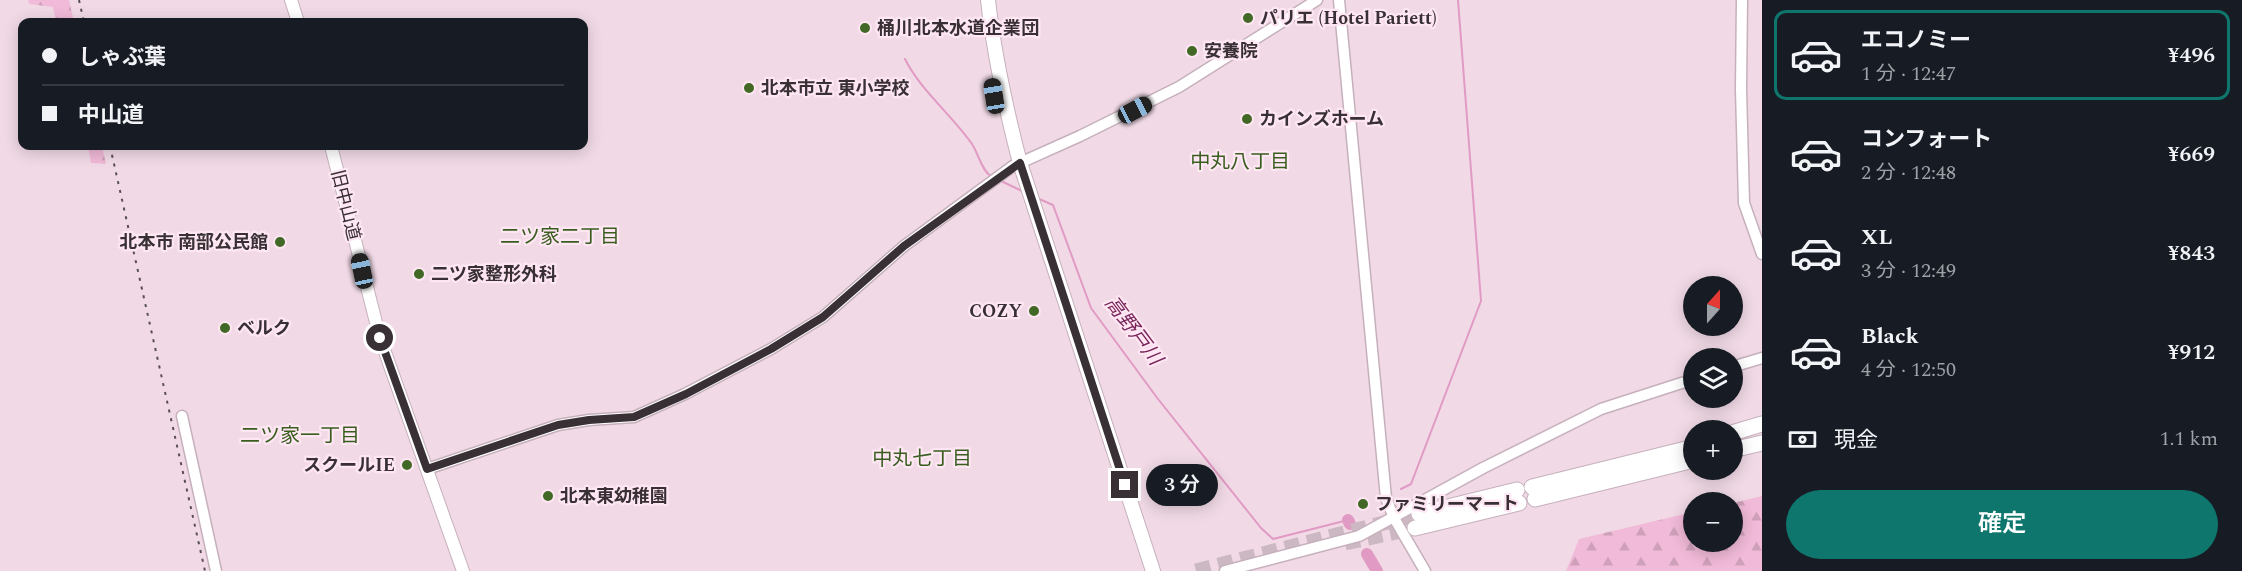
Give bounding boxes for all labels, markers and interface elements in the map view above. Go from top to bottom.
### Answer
place label: パリエ (Hotel Pariett) [1260,5,1437,32]
marker: パリエ (Hotel Pariett) [1241,11,1255,25]
place label: 桶川北本水道企業団 [877,15,1039,42]
marker: 桶川北本水道企業団 [858,21,872,35]
text: エコノミー [1861,24,1971,57]
icon: car [1789,28,1843,82]
place label: 安養院 [1204,38,1258,65]
text: ¥496 [2168,39,2215,72]
text: しゃぶ葉 [78,41,166,74]
marker: 安養院 [1185,44,1199,58]
text: 1 分 · 12:47 [1861,59,1956,89]
place label: 北本市立 東小学校 [761,75,910,102]
car [982,77,1006,115]
marker: 北本市立 東小学校 [742,81,756,95]
car [1115,94,1155,126]
text: 中山道 [78,99,144,132]
place label: カインズホーム [1259,106,1384,133]
marker: カインズホーム [1240,112,1254,126]
text: コンフォート [1861,123,1992,156]
icon: car [1789,127,1843,181]
text: ¥669 [2168,138,2215,171]
district label: 中丸八丁目 [1190,147,1290,177]
text: 2 分 · 12:48 [1861,158,1956,188]
street label: 旧中山道 [324,167,367,243]
text: XL [1861,221,1892,254]
district label: 二ツ家二丁目 [500,222,620,252]
icon: car [1789,226,1843,280]
place label: 北本市 南部公民館 [120,229,268,256]
marker: 北本市 南部公民館 [273,235,287,249]
text: ¥843 [2168,237,2215,270]
car [349,252,375,290]
text: 3 分 · 12:49 [1861,256,1956,286]
place label: 二ツ家整形外科 [431,261,557,288]
marker: 二ツ家整形外科 [412,267,426,281]
north arrow [1683,276,1743,336]
map controls [1683,276,1743,552]
water label: 高野戸川 [1097,290,1170,373]
place label: COZY [969,298,1022,325]
marker: COZY [1027,304,1041,318]
place label: ベルク [237,315,291,342]
text: Black [1861,320,1919,353]
marker: ベルク [218,321,232,335]
route start [366,324,393,351]
icon: car [1789,325,1843,379]
text: ¥912 [2168,336,2215,369]
button: layers [1683,348,1743,408]
text: 4 分 · 12:50 [1861,355,1956,385]
button: + [1683,420,1743,480]
district label: 二ツ家一丁目 [240,421,360,451]
icon: cash [1786,423,1819,456]
text: 現金 [1834,424,1878,457]
text: 1.1 km [2160,424,2218,454]
district label: 中丸七丁目 [872,444,972,474]
place label: スクールIE [303,452,395,479]
marker: スクールIE [400,458,414,472]
callout: 3 分 [1146,464,1218,506]
text: 3 分 [1164,470,1200,500]
route end [1111,471,1138,498]
place label: 北本東幼稚園 [560,483,668,510]
marker: 北本東幼稚園 [541,489,555,503]
button: 確定 [1786,490,2218,559]
place label: ファミリーマート [1375,491,1519,518]
button: − [1683,492,1743,552]
marker: ファミリーマート [1356,497,1370,511]

